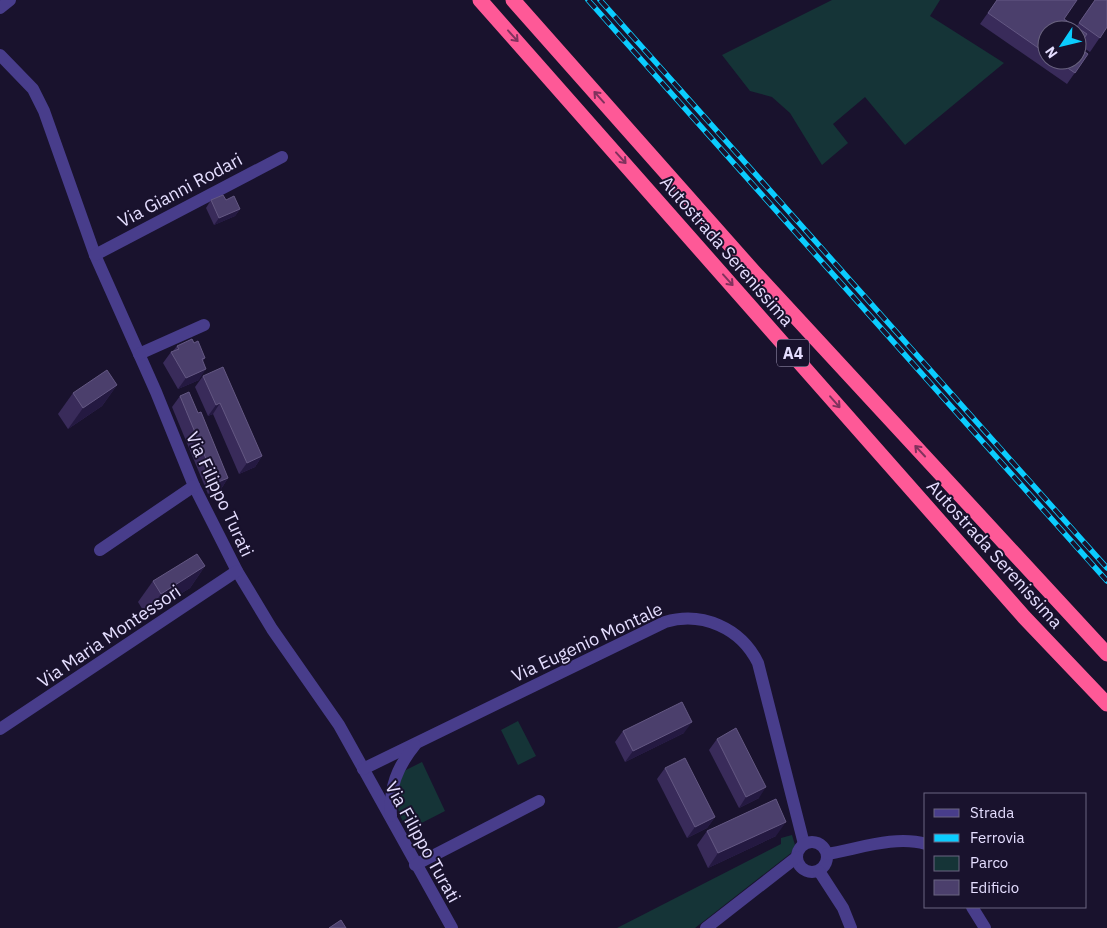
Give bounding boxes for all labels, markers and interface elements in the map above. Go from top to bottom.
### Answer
north arrow [1037,20,1087,70]
one-way arrow [507,30,519,43]
text: N [1041,43,1062,62]
one-way arrow [593,91,605,104]
street label: Via Gianni Rodari [114,148,246,232]
one-way arrow [615,152,626,165]
street label: Autostrada Serenissima [655,171,799,331]
one-way arrow [722,273,734,286]
road number: A4 [777,339,809,366]
one-way arrow [830,395,841,408]
street label: Via Filippo Turati [181,428,259,560]
one-way arrow [914,445,926,458]
street label: Autostrada Serenissima [922,475,1068,633]
street label: Via Maria Montessori [33,579,185,693]
street label: Via Eugenio Montale [508,597,666,687]
street label: Via Filippo Turati [380,777,466,907]
legend [924,793,1087,908]
text: Strada [970,803,1014,822]
text: Ferrovia [970,828,1025,847]
text: Parco [970,853,1008,872]
text: Edificio [970,878,1019,897]

